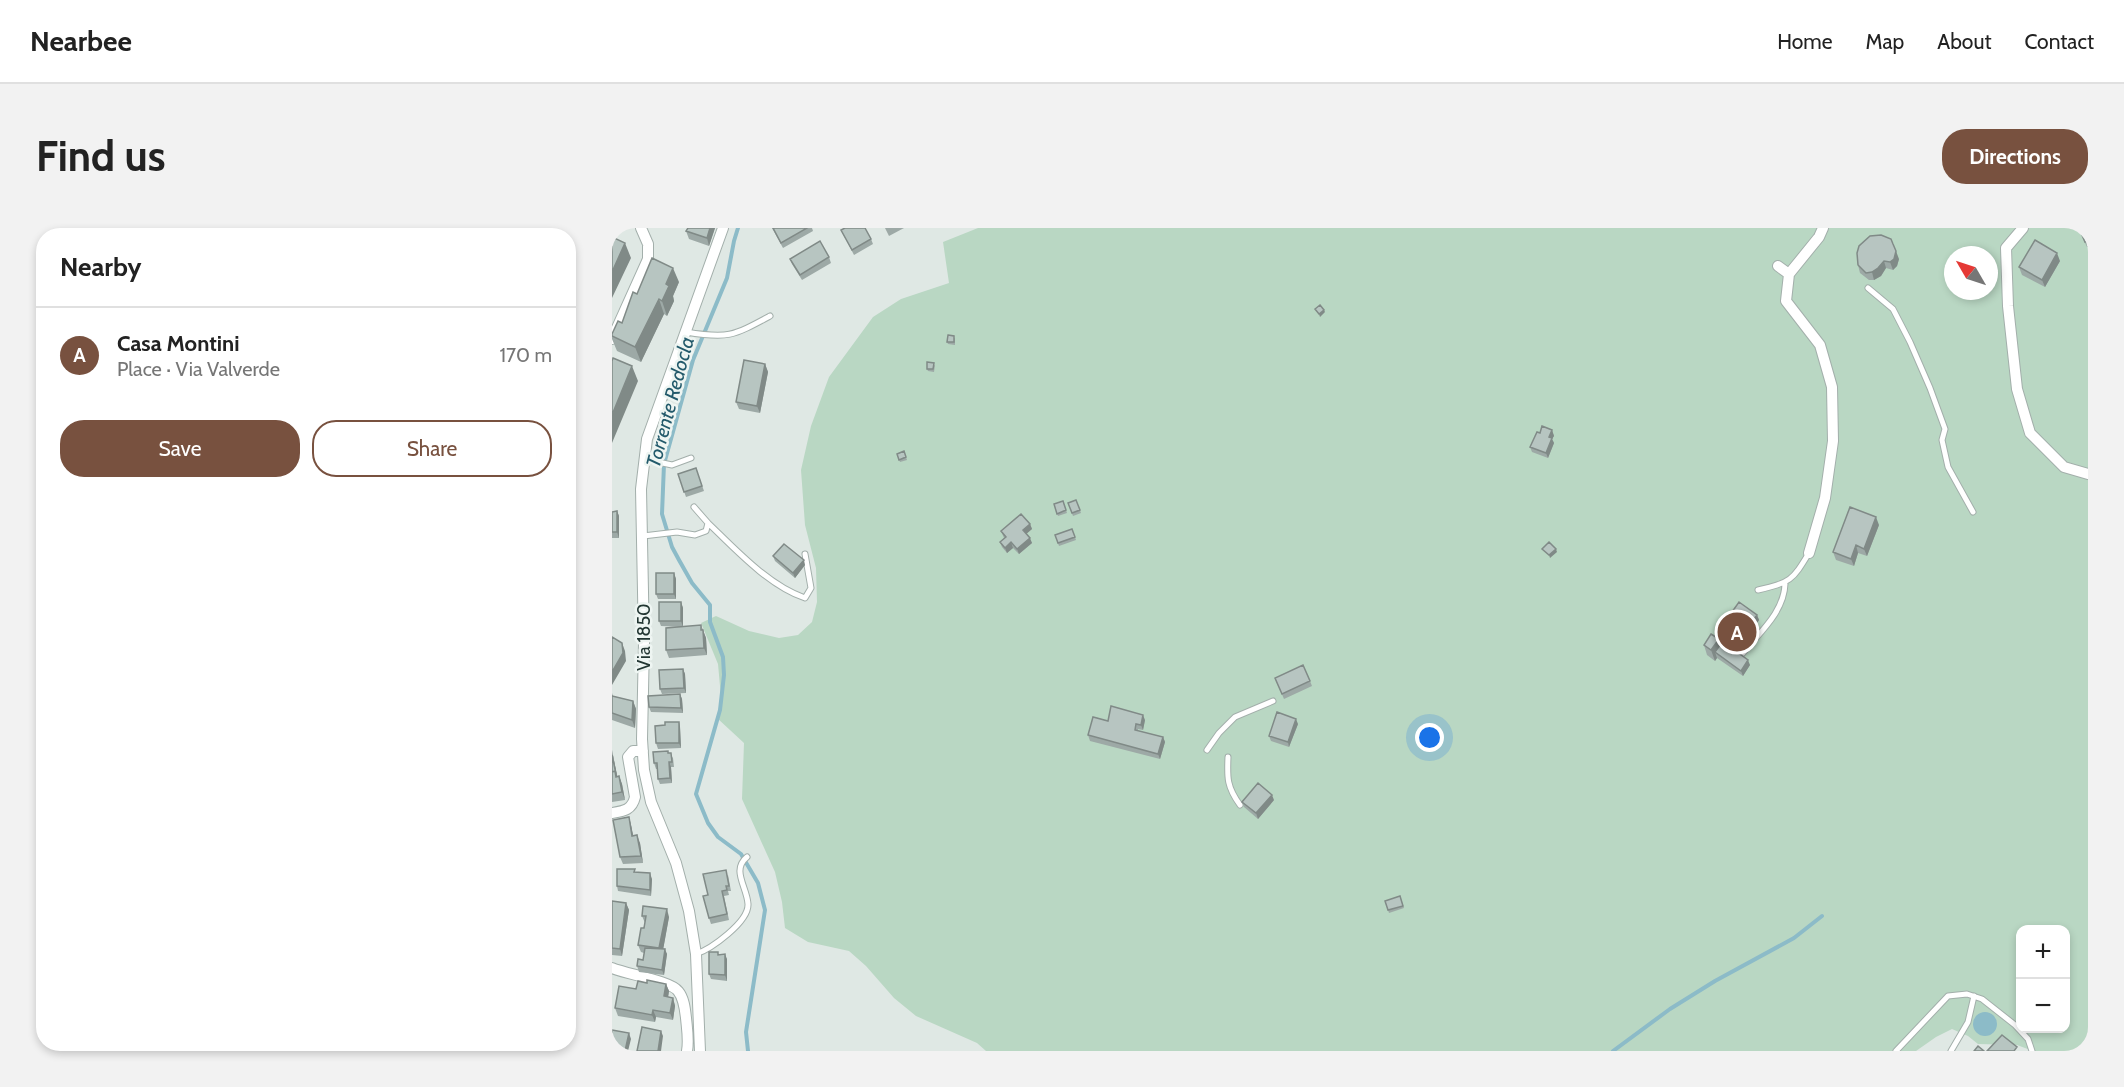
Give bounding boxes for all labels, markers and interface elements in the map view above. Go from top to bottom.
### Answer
text: Nearbee [30,24,132,58]
text: Home [1777,29,1833,54]
text: Map [1866,29,1904,54]
text: About [1937,29,1991,54]
text: Contact [2024,29,2094,54]
button: Directions [1942,129,2088,184]
text: Find us [36,130,165,182]
north arrow [1944,246,1998,300]
text: Nearby [60,251,141,283]
text: Casa Montini [117,330,239,357]
water label: Torrente Redocla [641,334,699,470]
text: A [73,343,86,367]
text: 170 m [500,343,552,367]
text: Place · Via Valverde [117,357,280,381]
button: Save [60,420,300,477]
button: Share [312,420,552,477]
street label: Via 1850 [633,603,655,671]
pin: A [1718,610,1756,654]
your location [1415,723,1444,752]
map controls [2016,925,2070,1033]
button: + [2016,925,2070,979]
button: − [2016,979,2070,1033]

